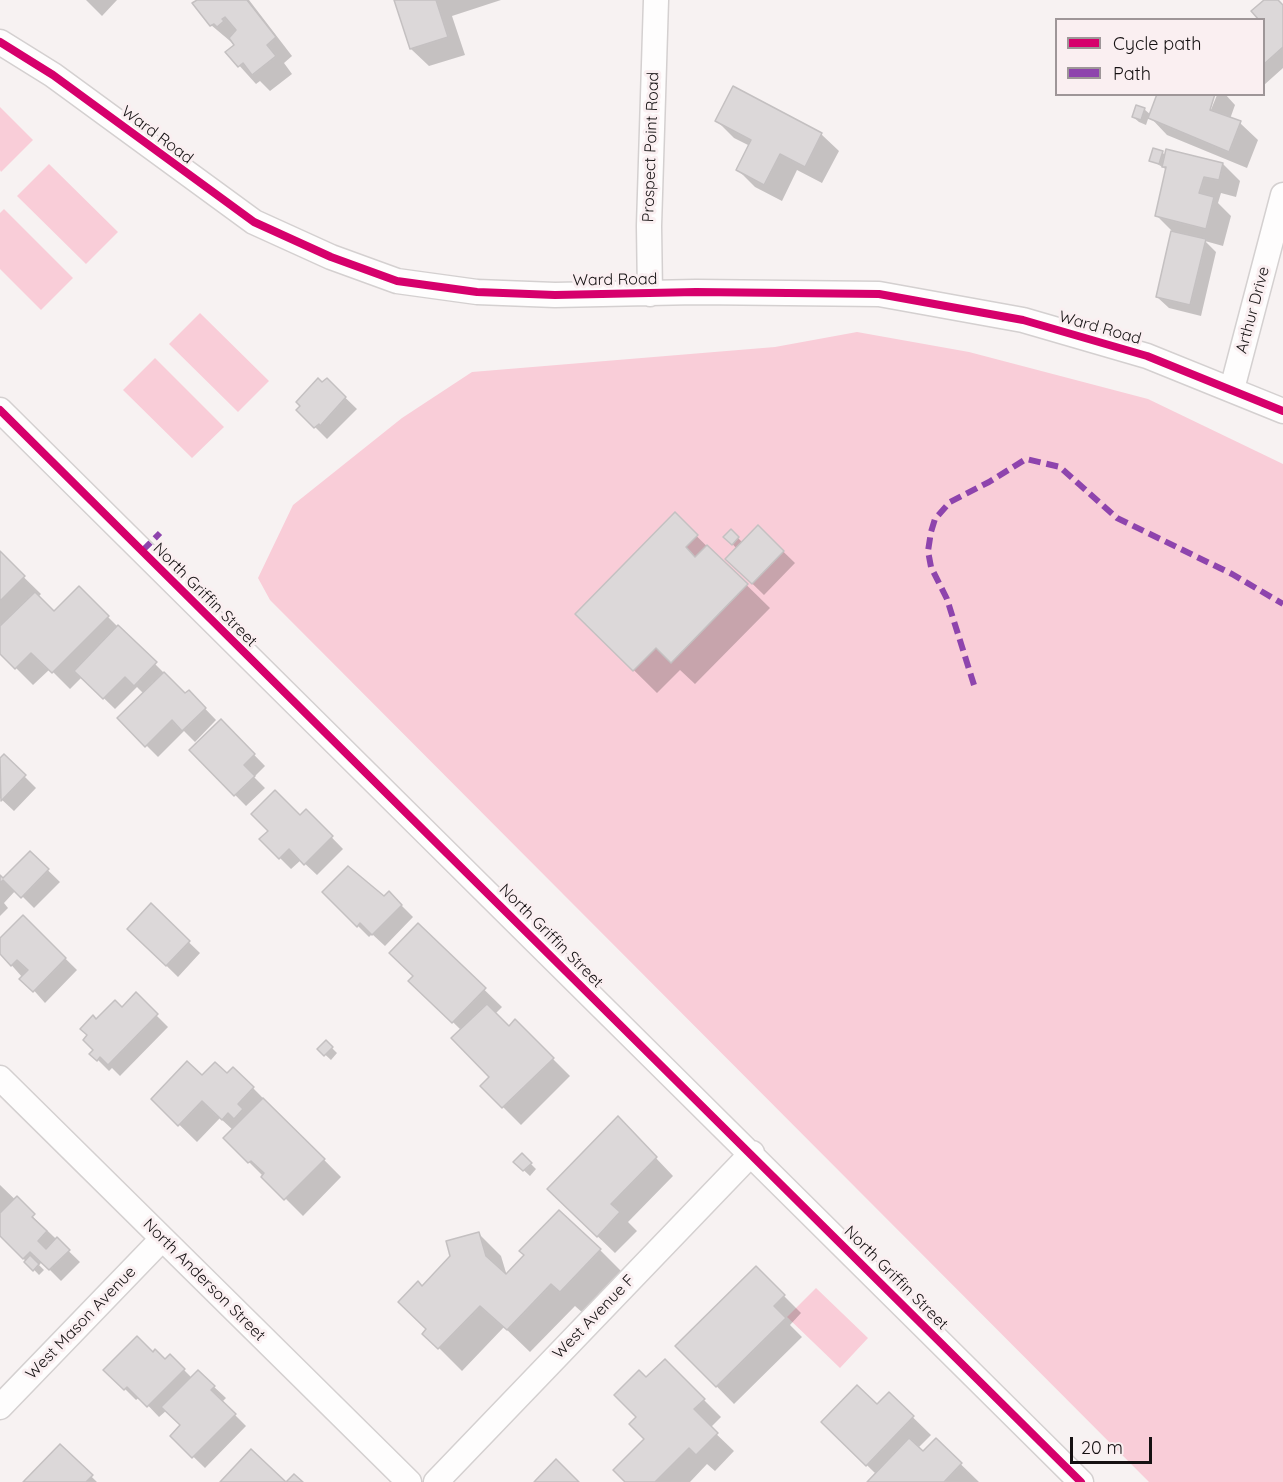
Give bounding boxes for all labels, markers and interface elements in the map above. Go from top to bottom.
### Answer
legend [1055,18,1265,96]
text: Cycle path [1113,32,1201,55]
text: Path [1113,62,1151,85]
street label: Prospect Point Road [639,71,663,223]
street label: Ward Road [117,102,197,168]
street label: Arthur Drive [1232,264,1274,356]
street label: Ward Road [573,270,657,290]
street label: Ward Road [1057,307,1143,349]
street label: North Griffin Street [149,539,261,651]
street label: North Griffin Street [495,880,607,992]
street label: North Anderson Street [139,1215,269,1345]
street label: North Griffin Street [840,1222,952,1334]
street label: West Mason Avenue [22,1262,140,1384]
street label: West Avenue F [549,1271,639,1363]
scale bar [1073,1425,1156,1463]
text: 20 m [1081,1436,1123,1459]

